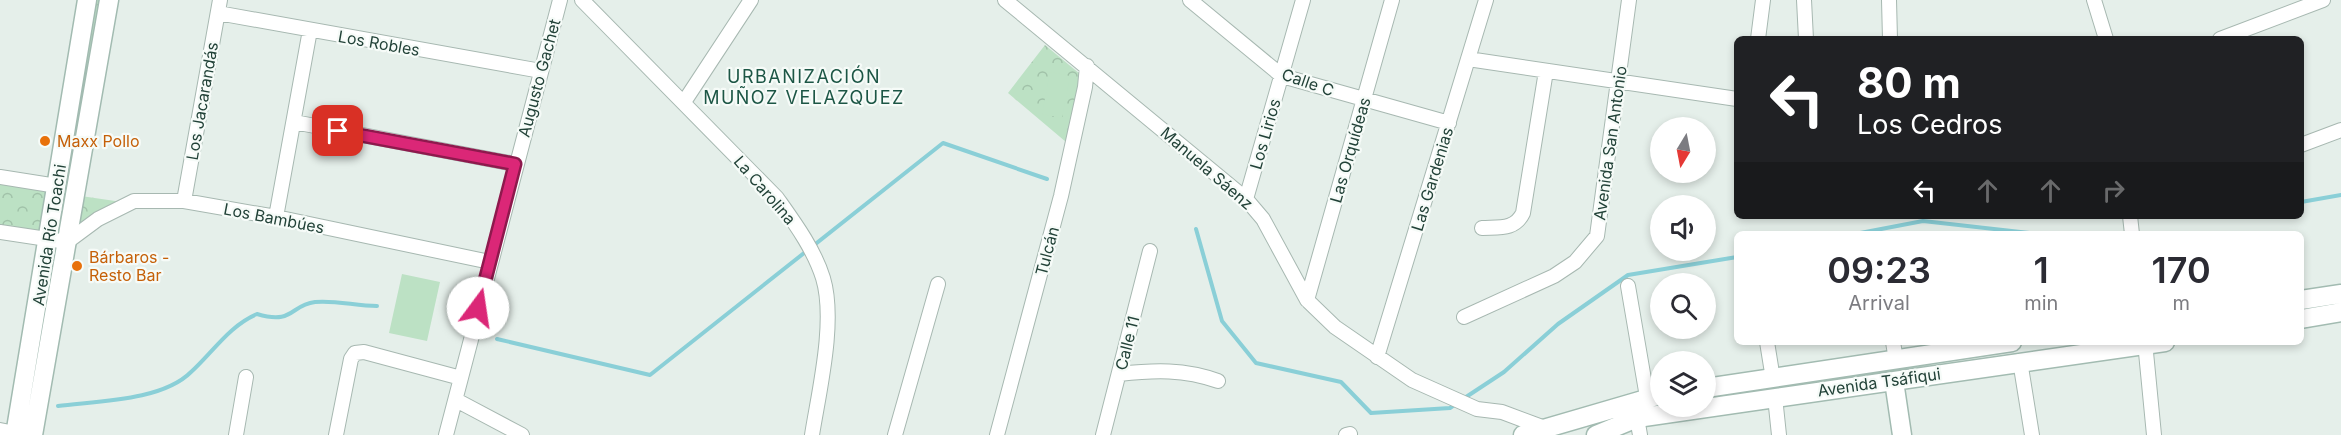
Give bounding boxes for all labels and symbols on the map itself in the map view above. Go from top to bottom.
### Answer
street label: Augusto Gachet [514,17,564,139]
street label: Los Robles [337,26,421,60]
street label: Los Jacarandás [182,40,222,162]
street label: Calle C [1279,64,1337,100]
street label: Avenida San Antonio [1589,64,1631,222]
district label: URBANIZACIÓN MUÑOZ VELAZQUEZ [703,65,905,108]
street label: Las Orquídeas [1325,95,1375,205]
street label: Los Lirios [1245,96,1285,172]
pin [312,105,363,156]
north arrow [1650,117,1716,183]
street label: Manuela Sáenz [1157,122,1257,214]
street label: Las Gardenias [1407,125,1457,233]
place label: Maxx Pollo [57,131,139,151]
marker: Maxx Pollo [38,134,52,148]
street label: La Carolina [730,151,800,229]
street label: Avenida Río Toachi [28,163,70,307]
street label: Los Bambúes [222,198,326,238]
street label: Tulcán [1031,224,1063,278]
place label: Bárbaros - Resto Bar [89,247,169,285]
marker: Bárbaros - Resto Bar [70,259,84,273]
position arrow [446,276,510,340]
street label: Calle 11 [1111,314,1143,372]
street label: Avenida Tsáfiqui [1816,363,1942,401]

